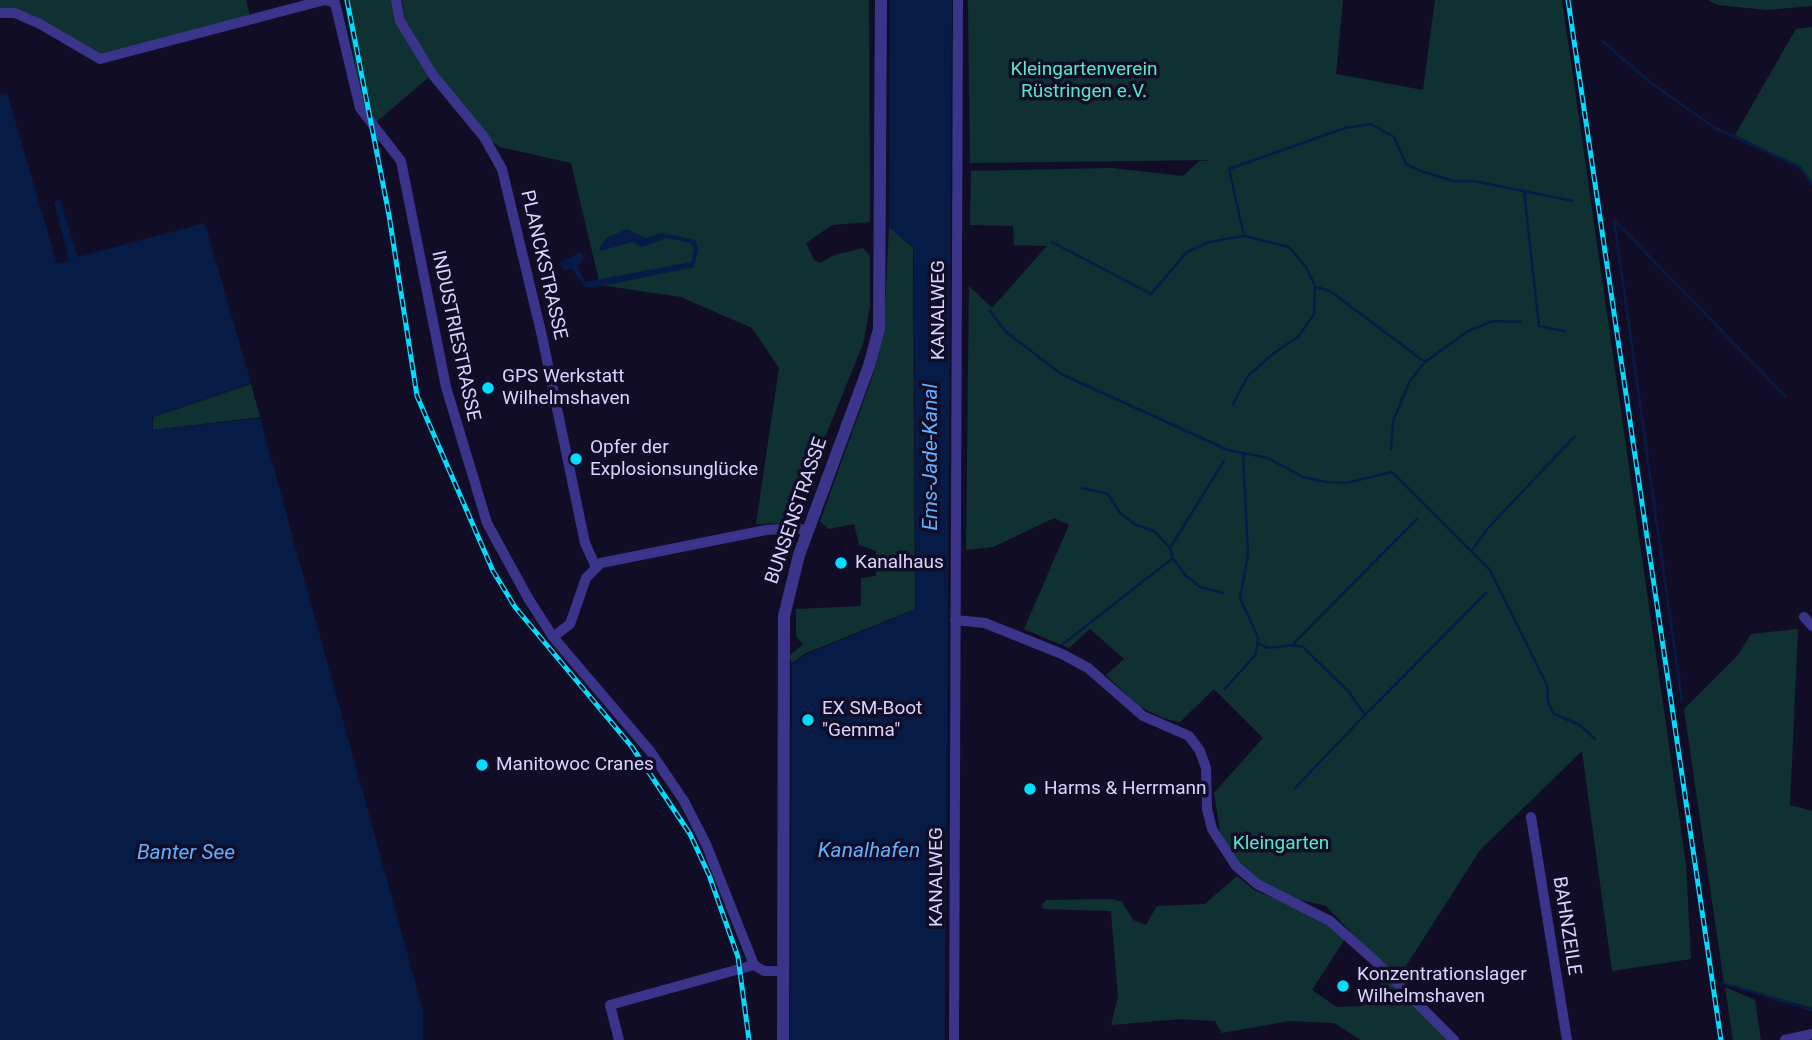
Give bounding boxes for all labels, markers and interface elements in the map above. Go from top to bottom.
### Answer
park label: Kleingartenverein Rüstringen e.V. [1010,59,1158,103]
street label: PLANCKSTRASSE [515,188,571,342]
street label: INDUSTRIESTRASSE [426,249,484,423]
street label: KANALWEG [928,260,950,360]
place label: GPS Werkstatt Wilhelmshaven [502,366,630,410]
marker: GPS Werkstatt Wilhelmshaven [480,380,496,396]
water label: Ems-Jade-Kanal [919,384,945,530]
street label: BUNSENSTRASSE [761,435,833,587]
place label: Opfer der Explosionsunglücke [590,437,758,481]
marker: Opfer der Explosionsunglücke [568,451,584,467]
place label: Kanalhaus [855,552,944,574]
marker: Kanalhaus [833,555,849,571]
place label: EX SM-Boot "Gemma" [822,698,922,742]
marker: EX SM-Boot "Gemma" [800,712,816,728]
place label: Manitowoc Cranes [496,754,654,776]
marker: Manitowoc Cranes [474,757,490,773]
place label: Harms & Herrmann [1044,778,1207,800]
marker: Harms & Herrmann [1022,781,1038,797]
street label: KANALWEG [926,827,948,927]
park label: Kleingarten [1233,833,1329,855]
water label: Kanalhafen [818,839,920,865]
water label: Banter See [137,841,235,867]
street label: BAHNZEILE [1547,875,1585,977]
place label: Konzentrationslager Wilhelmshaven [1357,964,1527,1008]
marker: Konzentrationslager Wilhelmshaven [1335,978,1351,994]

